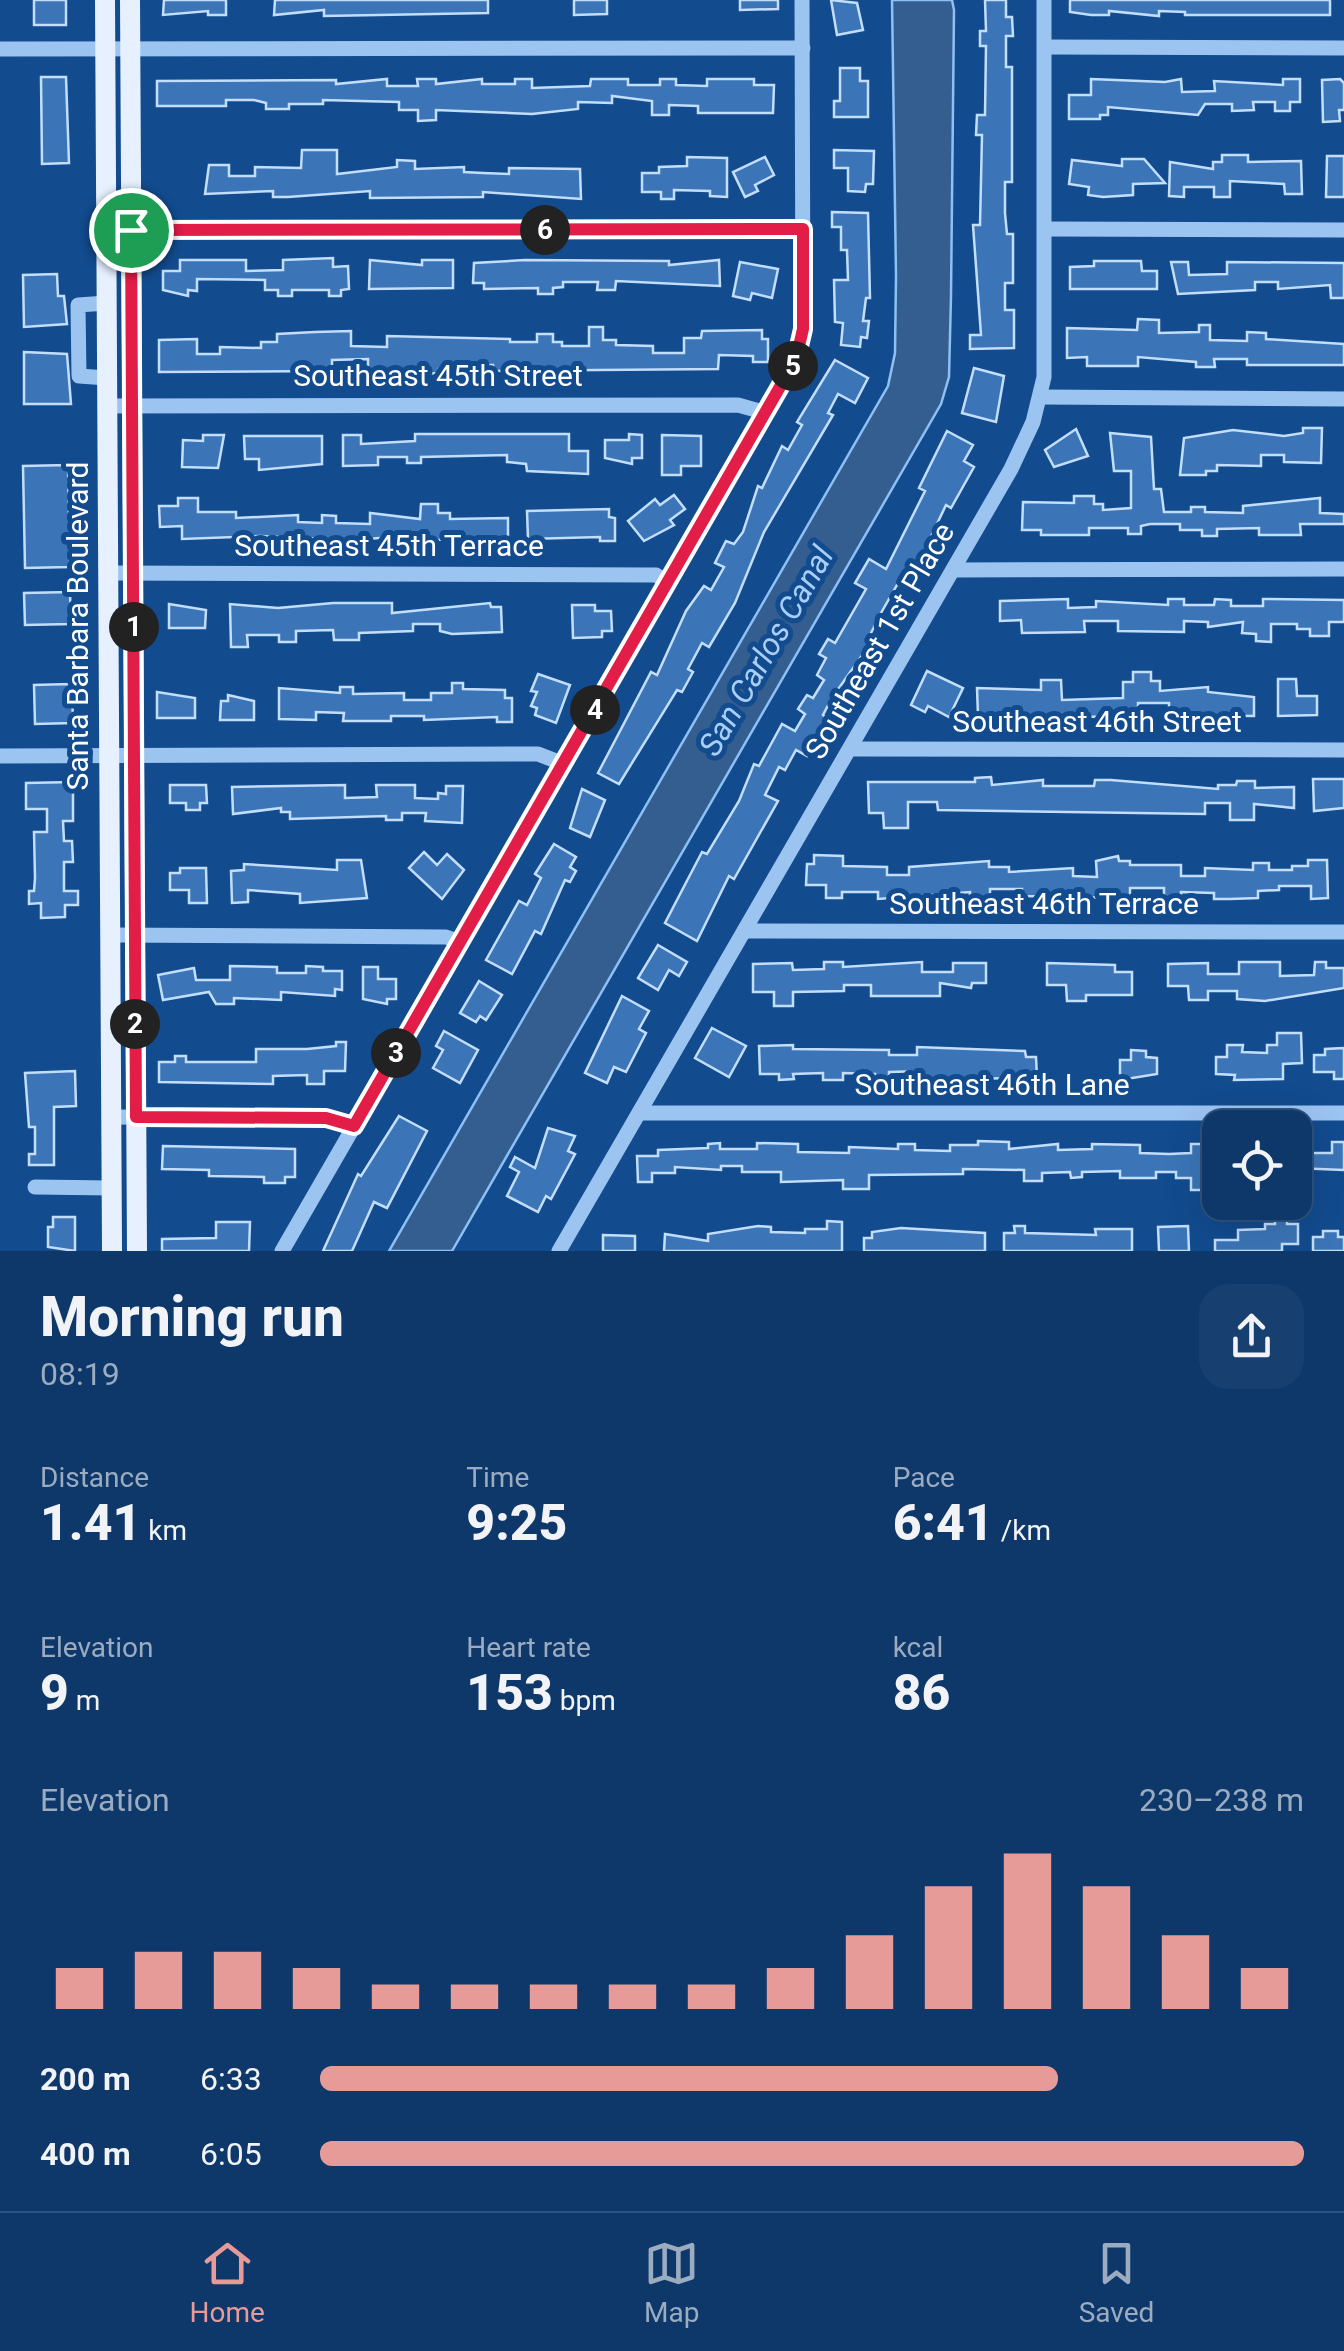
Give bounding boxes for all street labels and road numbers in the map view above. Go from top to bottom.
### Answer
street label: Southeast 45th Street [293,358,583,393]
street label: Santa Barbara Boulevard [60,462,95,790]
street label: Southeast 1st Place [798,517,961,765]
street label: Southeast 45th Terrace [234,528,544,563]
street label: Southeast 46th Street [952,704,1242,739]
street label: Southeast 46th Terrace [889,886,1199,921]
street label: Southeast 46th Lane [854,1067,1130,1102]

